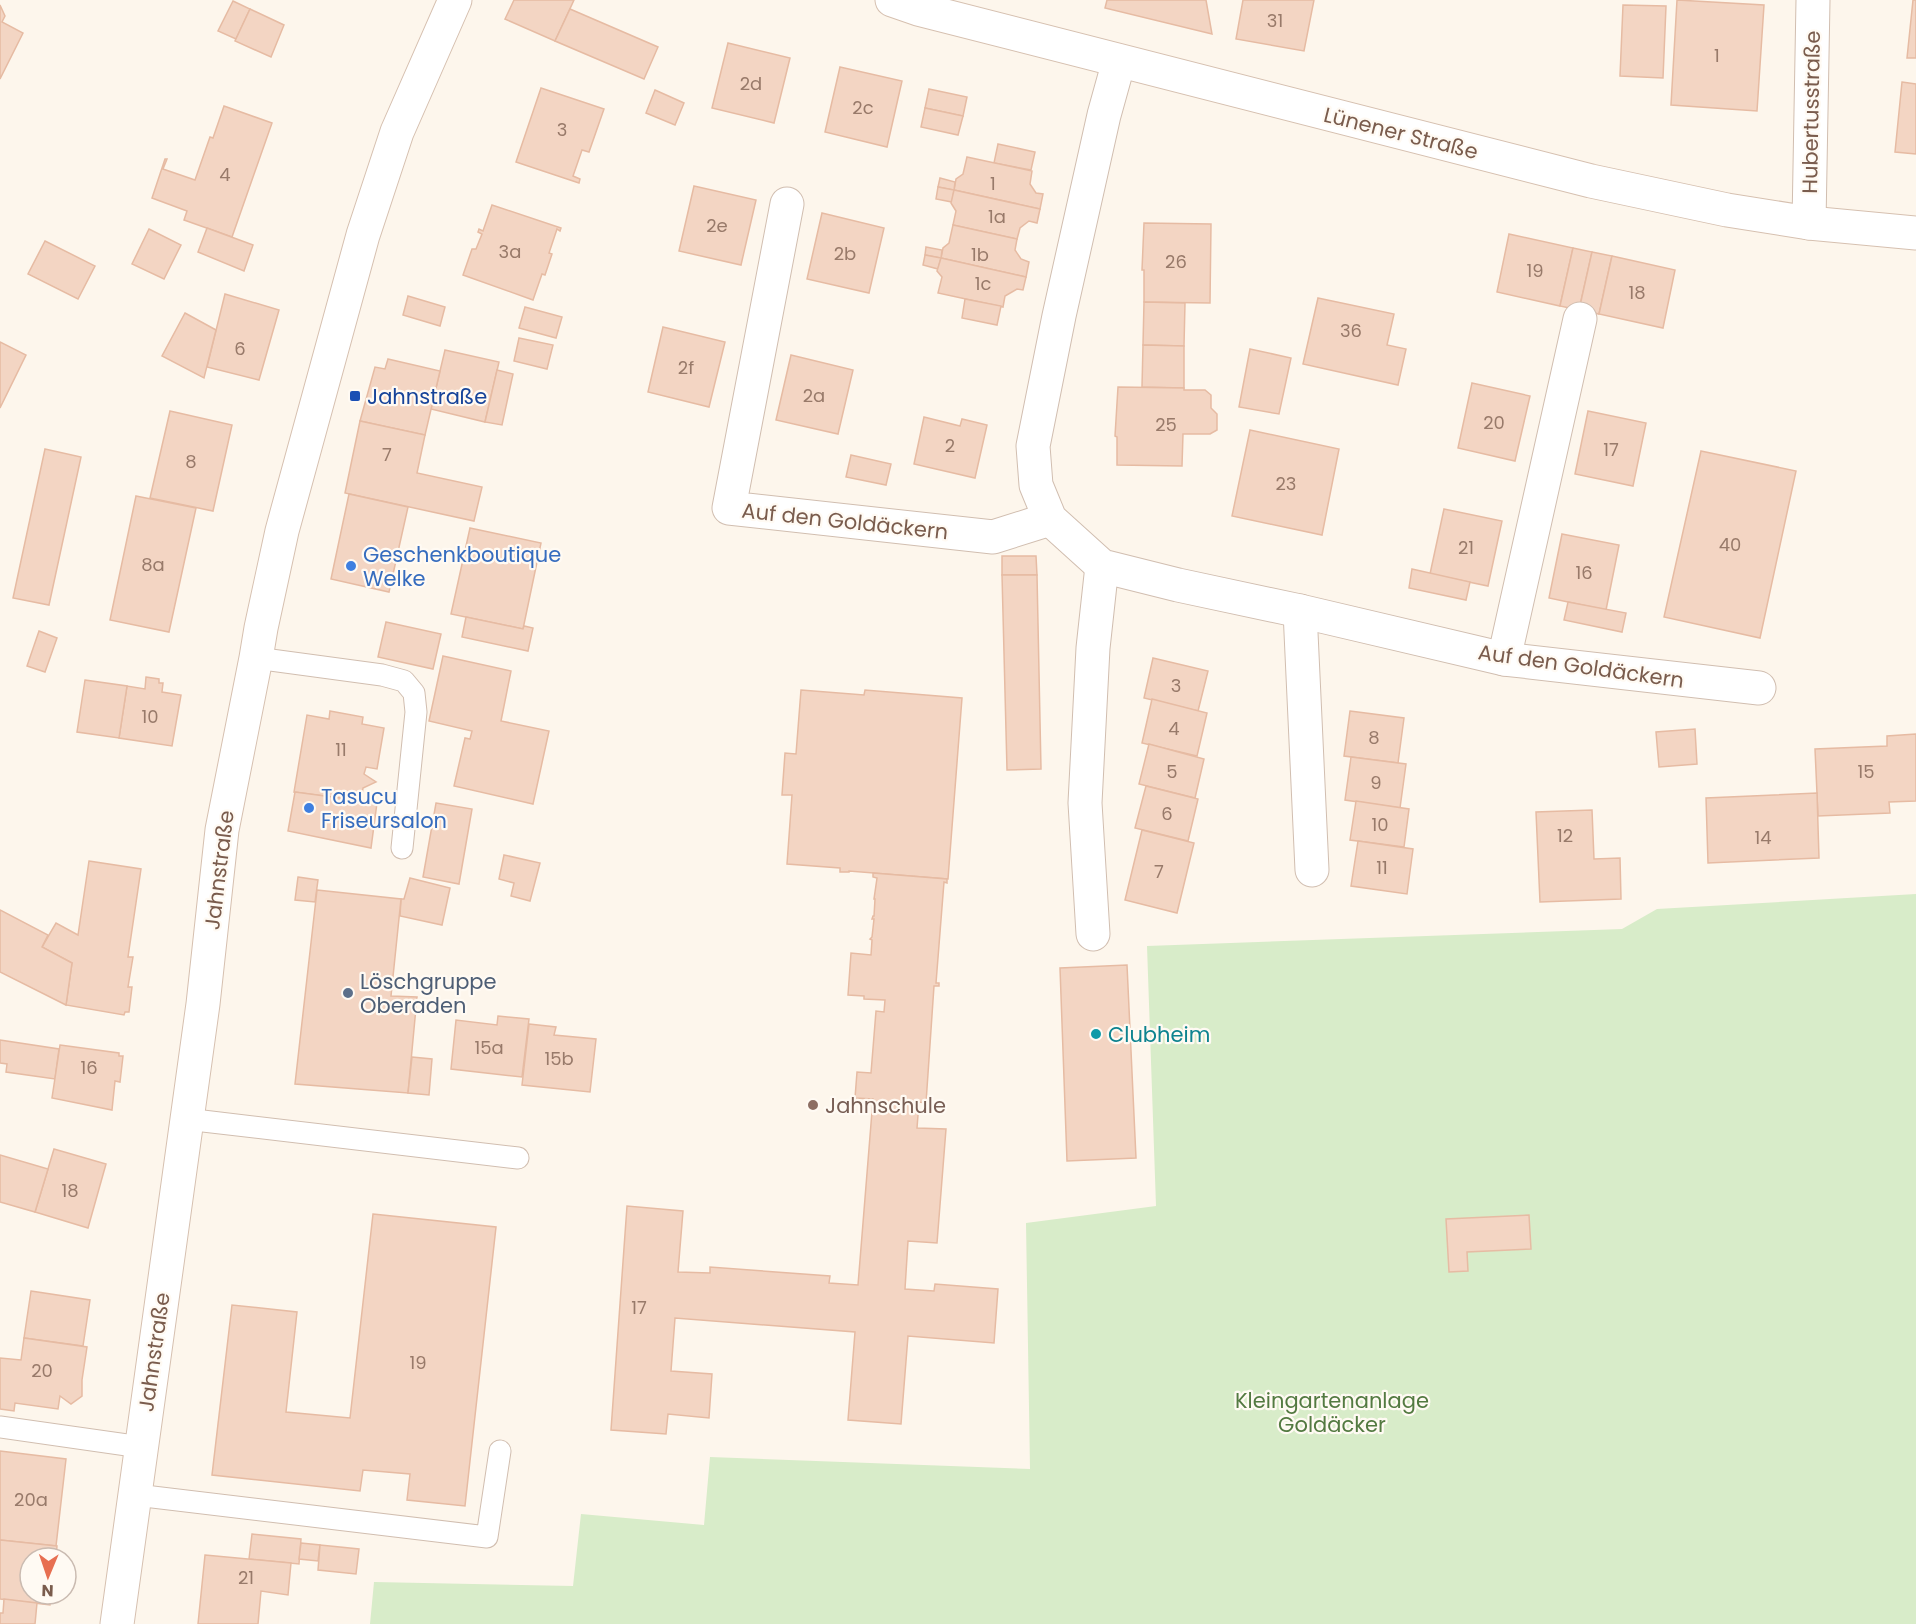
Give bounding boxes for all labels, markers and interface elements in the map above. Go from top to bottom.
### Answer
house number: 31 [1267,8,1283,33]
street label: Hubertusstraße [1795,30,1827,194]
house number: 1 [1714,43,1720,68]
house number: 2d [740,71,762,96]
house number: 2c [852,95,874,120]
street label: Lünener Straße [1321,100,1481,166]
house number: 3 [557,117,567,142]
house number: 4 [219,162,231,187]
house number: 1 [990,171,996,196]
house number: 1a [988,204,1006,229]
house number: 2e [706,213,728,238]
house number: 3a [499,239,521,264]
house number: 2b [834,241,856,266]
house number: 1b [971,242,989,267]
house number: 26 [1165,249,1187,274]
house number: 19 [1526,258,1544,283]
house number: 1c [975,271,991,296]
house number: 18 [1628,280,1646,305]
house number: 36 [1340,318,1362,343]
house number: 6 [234,336,246,361]
house number: 2f [678,355,694,380]
place label: Jahnstraße [367,382,487,411]
house number: 2a [803,383,825,408]
marker: Jahnstraße [348,389,362,403]
house number: 20 [1483,410,1505,435]
house number: 25 [1155,412,1177,437]
house number: 2 [945,433,955,458]
house number: 17 [1603,437,1619,462]
house number: 7 [382,442,392,467]
house number: 8 [185,449,197,474]
house number: 23 [1276,471,1296,496]
street label: Auf den Goldäckern [740,496,950,546]
house number: 40 [1719,532,1741,557]
house number: 21 [1458,535,1474,560]
place label: Geschenkboutique Welke [363,540,561,593]
house number: 8a [141,552,165,577]
marker: Geschenkboutique Welke [344,559,358,573]
house number: 16 [1575,560,1593,585]
street label: Auf den Goldäckern [1476,637,1686,695]
house number: 3 [1171,673,1181,698]
house number: 10 [141,704,159,729]
house number: 4 [1168,716,1180,741]
house number: 8 [1368,725,1380,750]
house number: 11 [335,737,347,762]
house number: 5 [1166,759,1178,784]
house number: 15 [1857,759,1875,784]
house number: 9 [1370,770,1382,795]
place label: Tasucu Friseursalon [321,782,447,835]
marker: Tasucu Friseursalon [302,801,316,815]
house number: 6 [1161,801,1173,826]
street label: Jahnstraße [197,809,241,931]
house number: 10 [1371,812,1389,837]
house number: 12 [1557,823,1573,848]
house number: 14 [1754,825,1772,850]
house number: 11 [1376,855,1388,880]
house number: 7 [1154,859,1164,884]
place label: Löschgruppe Oberaden [360,967,497,1020]
marker: Löschgruppe Oberaden [341,986,355,1000]
place label: Clubheim [1108,1020,1210,1049]
marker: Clubheim [1089,1027,1103,1041]
house number: 15a [474,1035,504,1060]
house number: 15b [544,1046,574,1071]
house number: 16 [80,1055,98,1080]
place label: Jahnschule [825,1091,946,1120]
marker: Jahnschule [806,1098,820,1112]
house number: 18 [61,1178,79,1203]
street label: Jahnstraße [131,1290,177,1414]
house number: 17 [631,1295,647,1320]
house number: 19 [409,1350,427,1375]
house number: 20 [31,1358,53,1383]
park label: Kleingartenanlage Goldäcker [1235,1386,1429,1439]
house number: 20a [14,1487,48,1512]
north arrow [18,1546,78,1606]
house number: 21 [238,1565,254,1590]
text: N [41,1579,54,1602]

